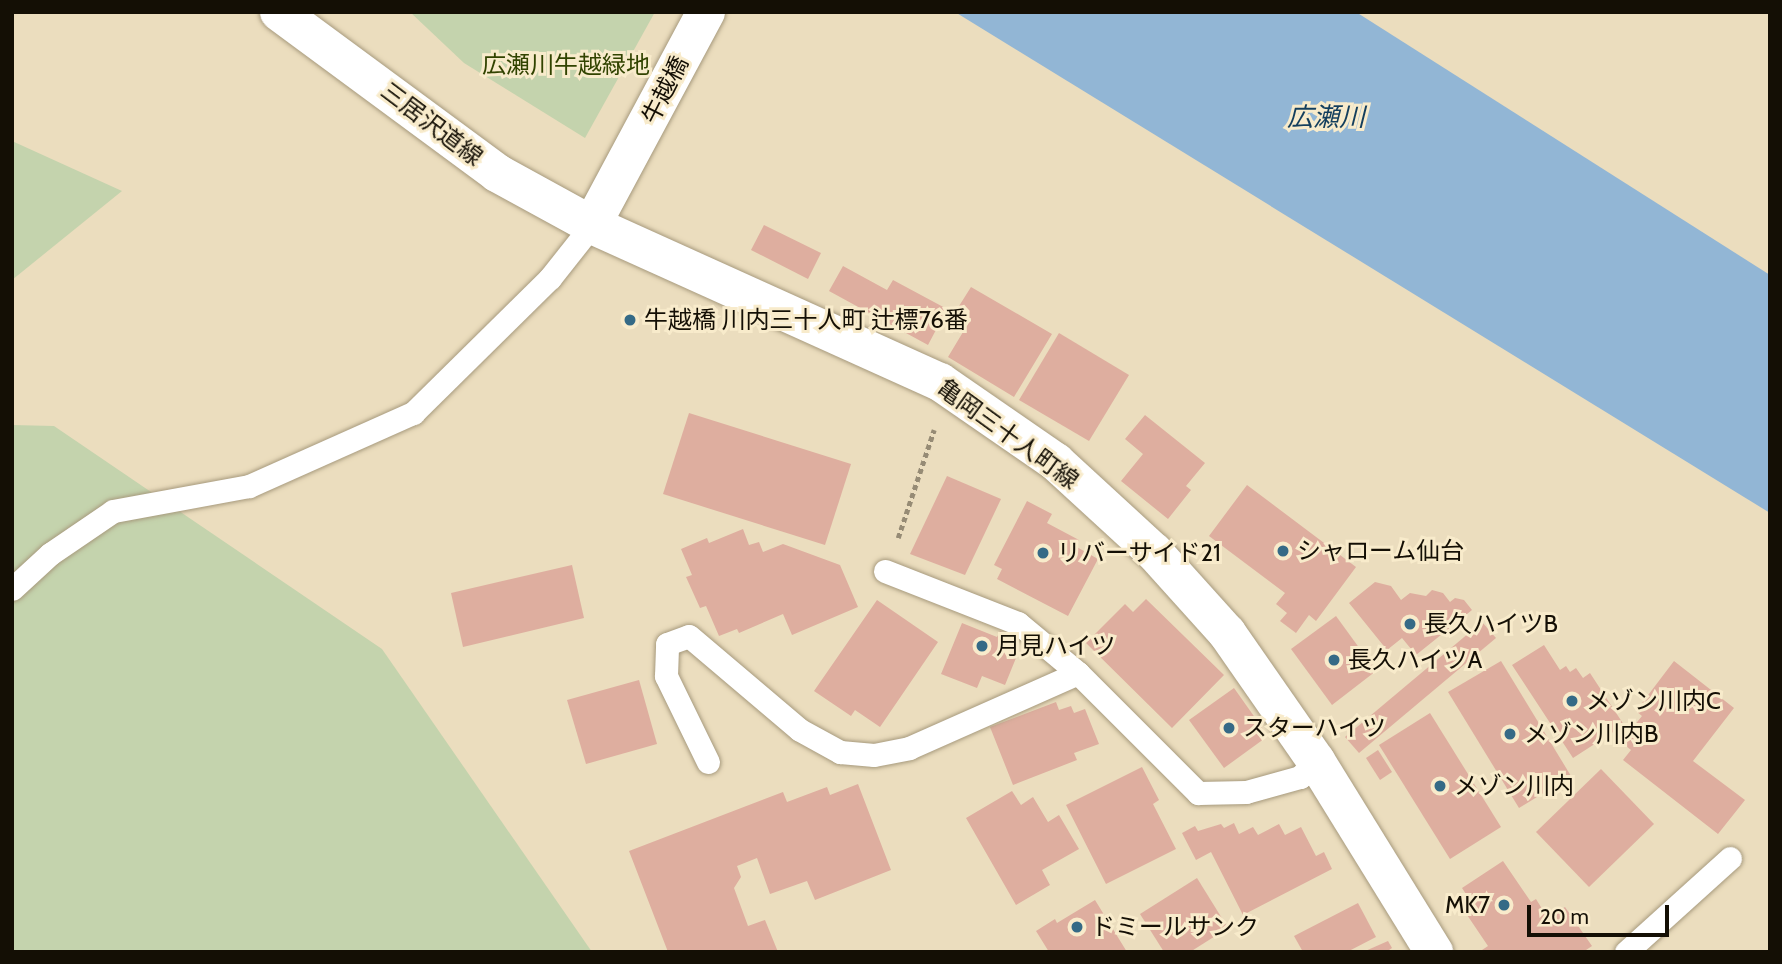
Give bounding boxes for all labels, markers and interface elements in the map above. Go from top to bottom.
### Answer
park label: 広瀬川牛越緑地 [482,51,650,79]
street label: 牛越橋 [636,51,694,129]
street label: 三居沢道線 [375,76,489,172]
water label: 広瀬川 [1287,102,1365,134]
place label: 牛越橋 川内三十人町 辻標76番 [644,306,968,334]
marker: 牛越橋 川内三十人町 辻標76番 [622,312,638,328]
street label: 亀岡三十人町線 [932,373,1084,495]
place label: シャローム仙台 [1297,537,1465,565]
place label: リバーサイド21 [1057,539,1221,567]
marker: シャローム仙台 [1275,543,1291,559]
marker: リバーサイド21 [1035,545,1051,561]
place label: 長久ハイツB [1424,610,1558,638]
marker: 長久ハイツB [1402,616,1418,632]
place label: 月見ハイツ [996,632,1116,660]
marker: 月見ハイツ [974,638,990,654]
place label: 長久ハイツA [1348,646,1483,674]
marker: 長久ハイツA [1326,652,1342,668]
place label: メゾン川内C [1586,687,1721,715]
marker: メゾン川内C [1564,693,1580,709]
place label: スターハイツ [1243,714,1387,742]
marker: スターハイツ [1221,720,1237,736]
place label: メゾン川内B [1524,720,1658,748]
marker: メゾン川内B [1502,726,1518,742]
place label: メゾン川内 [1454,772,1574,800]
marker: メゾン川内 [1432,778,1448,794]
scale bar [1530,890,1672,934]
place label: MK7 [1445,891,1490,919]
marker: MK7 [1496,897,1512,913]
text: 20 m [1540,904,1589,929]
place label: ドミールサンク [1091,913,1259,941]
marker: ドミールサンク [1069,919,1085,935]

